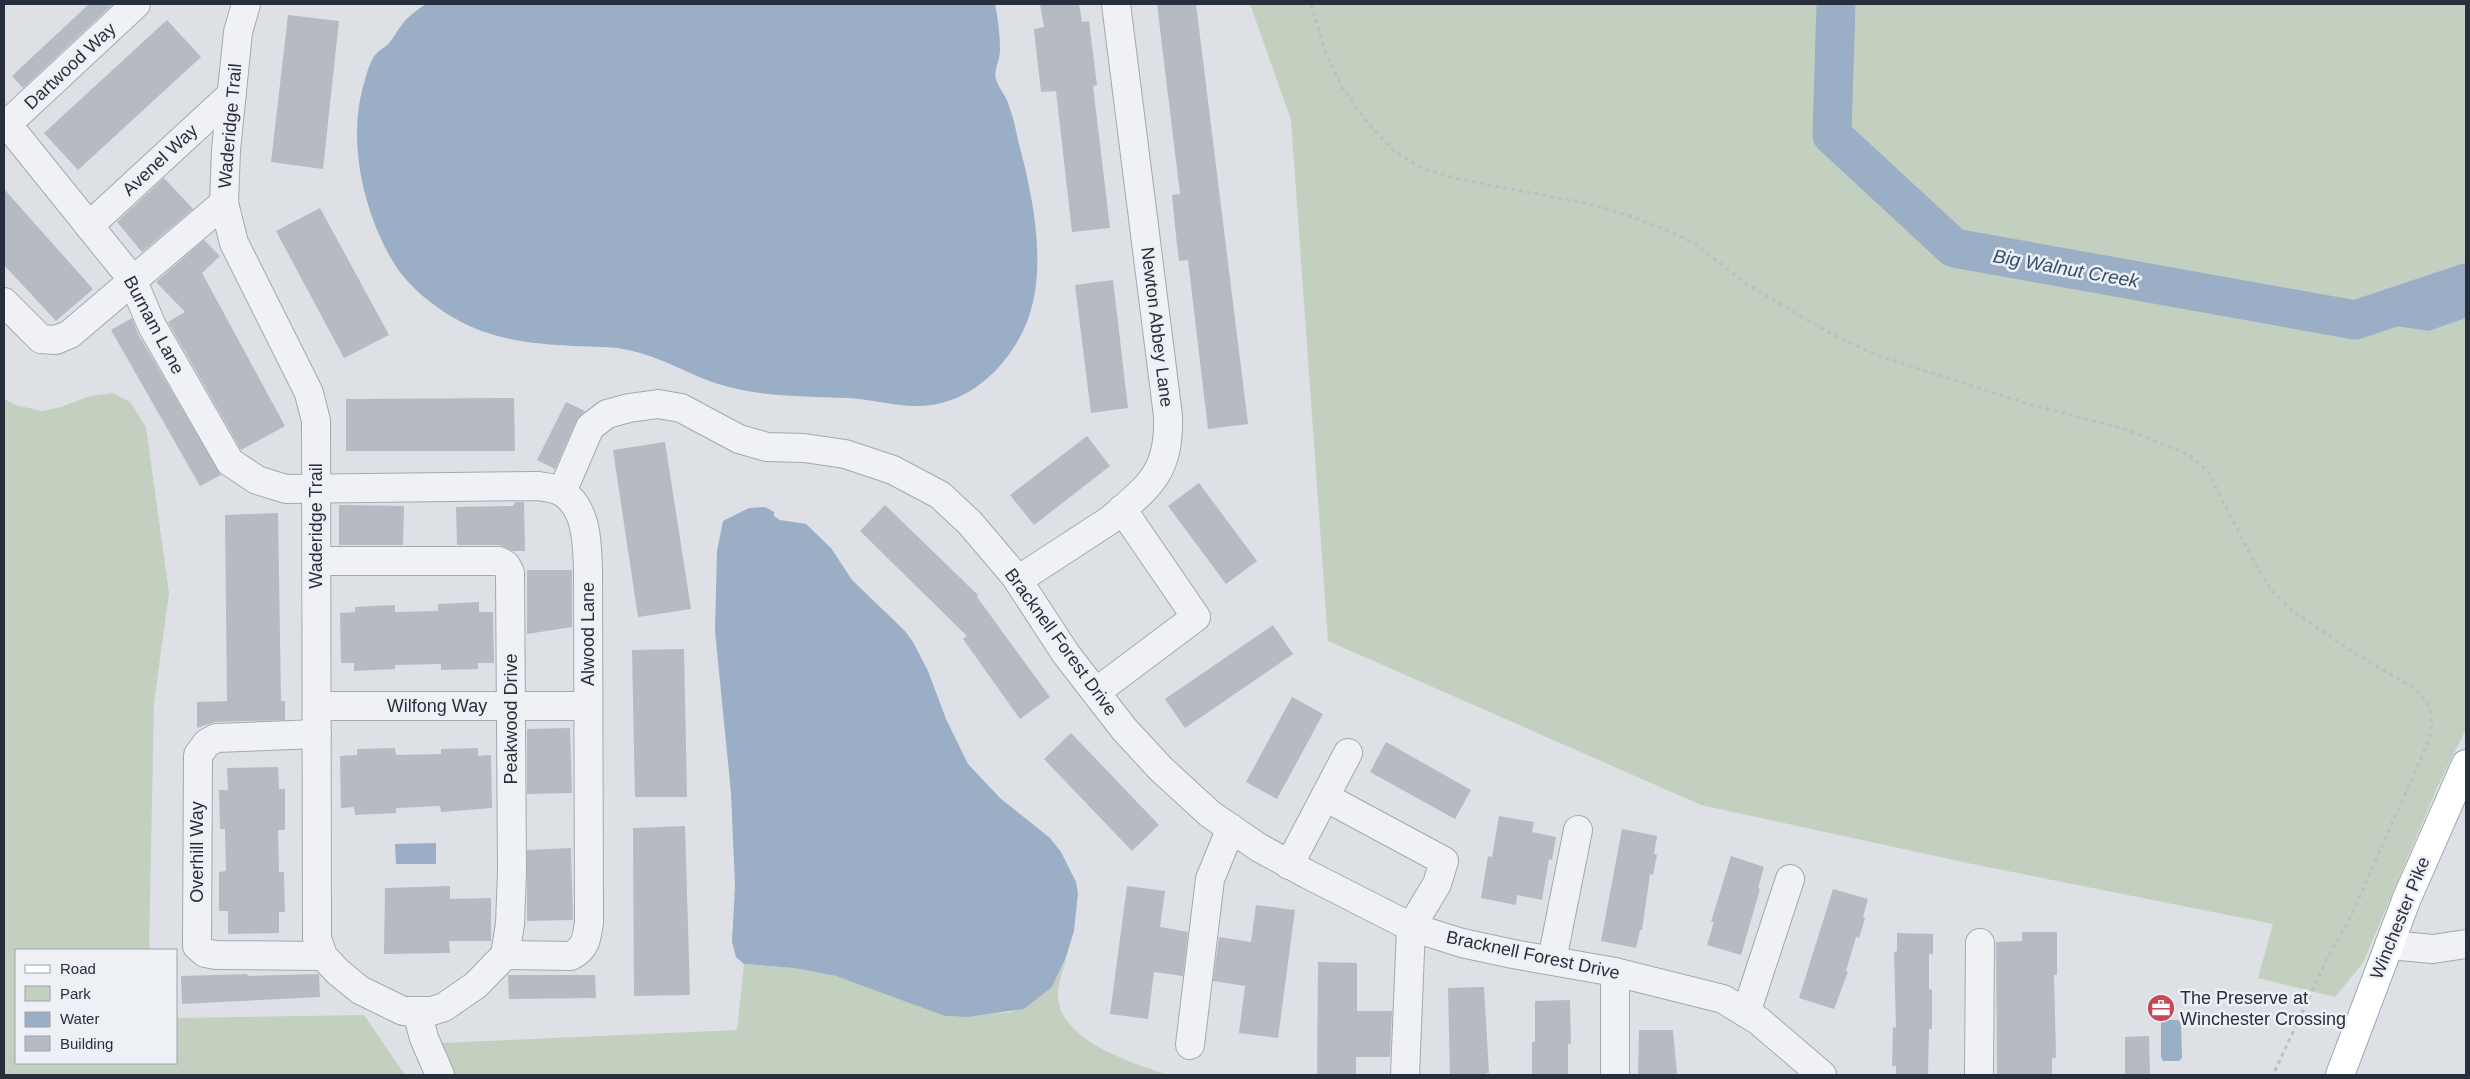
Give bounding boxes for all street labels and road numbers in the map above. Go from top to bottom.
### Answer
street label: Dartwood Way [20,19,120,113]
street label: Waderidge Trail [215,63,245,189]
street label: Avenel Way [118,120,202,200]
street label: Newton Abbey Lane [1137,246,1177,408]
street label: Burnam Lane [120,273,188,377]
street label: Waderidge Trail [306,463,326,589]
street label: Bracknell Forest Drive [1001,565,1121,719]
street label: Alwood Lane [578,582,598,686]
street label: Peakwood Drive [501,653,521,785]
street label: Wilfong Way [387,696,487,716]
street label: Overhill Way [187,801,207,903]
street label: Winchester Pike [2366,854,2434,982]
street label: Bracknell Forest Drive [1444,927,1622,983]

